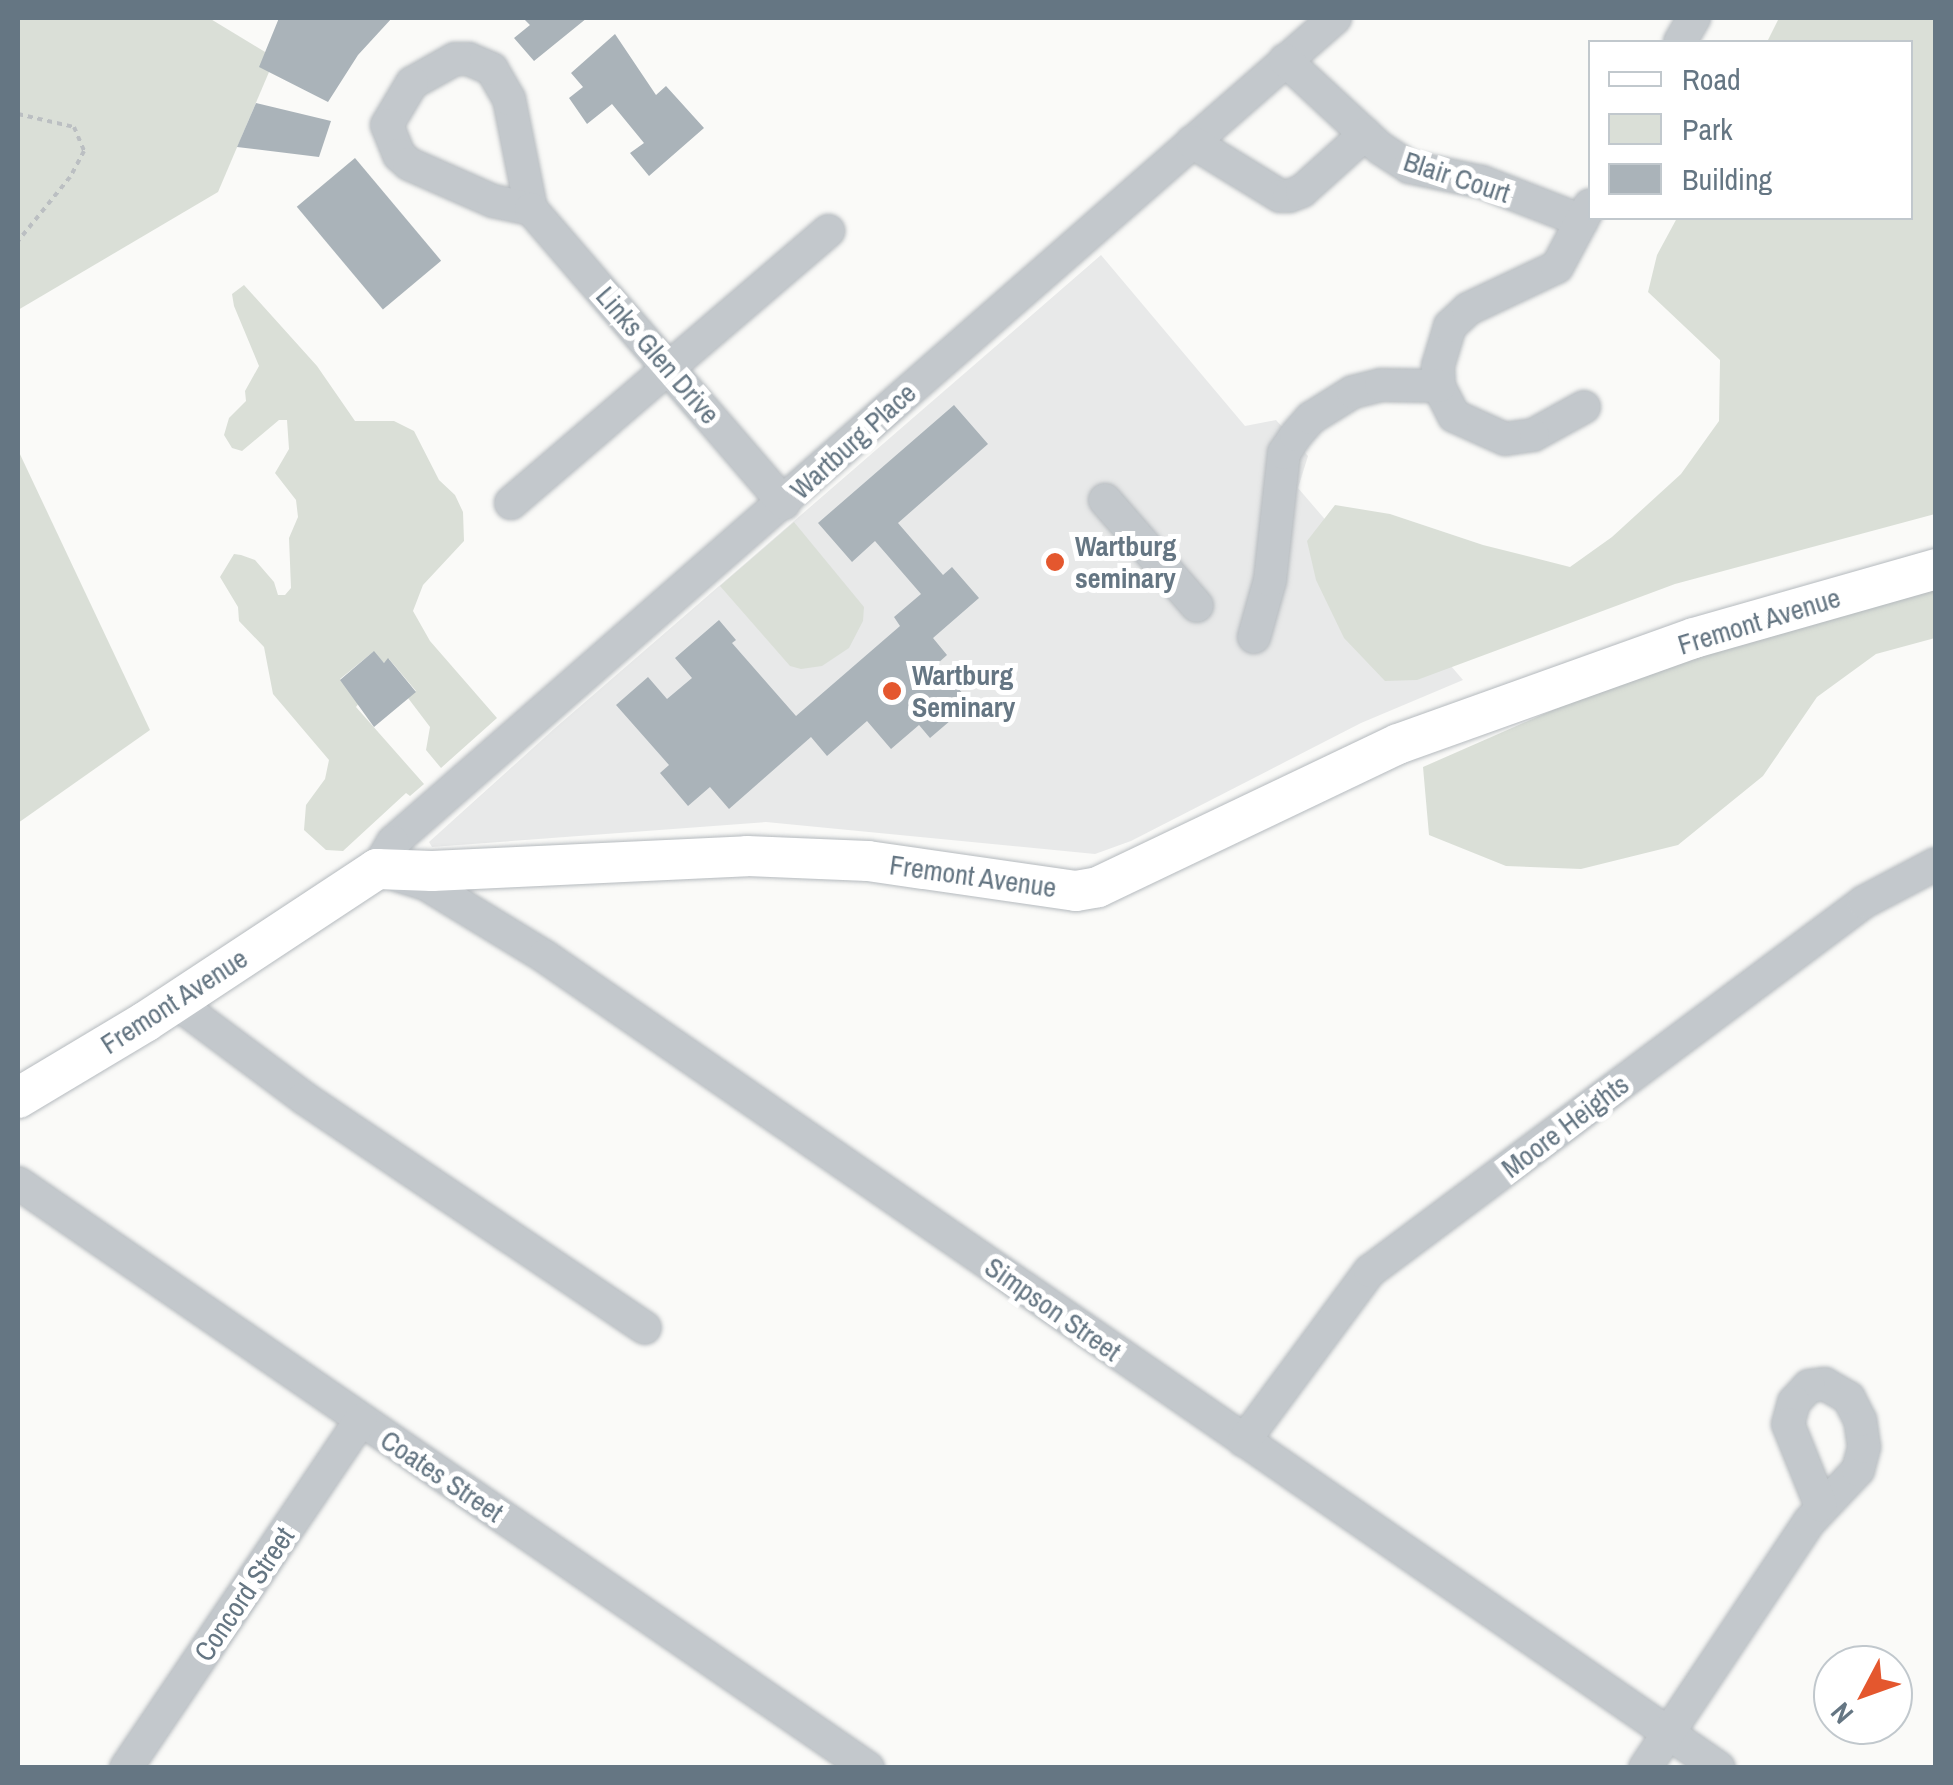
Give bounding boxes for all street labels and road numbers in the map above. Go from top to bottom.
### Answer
street label: Blair Court [1400,144,1514,210]
street label: Links Glen Drive [589,279,727,431]
street label: Wartburg Place [783,376,923,506]
street label: Fremont Avenue [1673,580,1845,662]
street label: Fremont Avenue [887,848,1059,904]
street label: Fremont Avenue [94,941,254,1061]
street label: Moore Heights [1495,1067,1635,1185]
street label: Simpson Street [979,1250,1127,1368]
street label: Coates Street [374,1423,510,1529]
street label: Concord Street [187,1521,301,1667]

